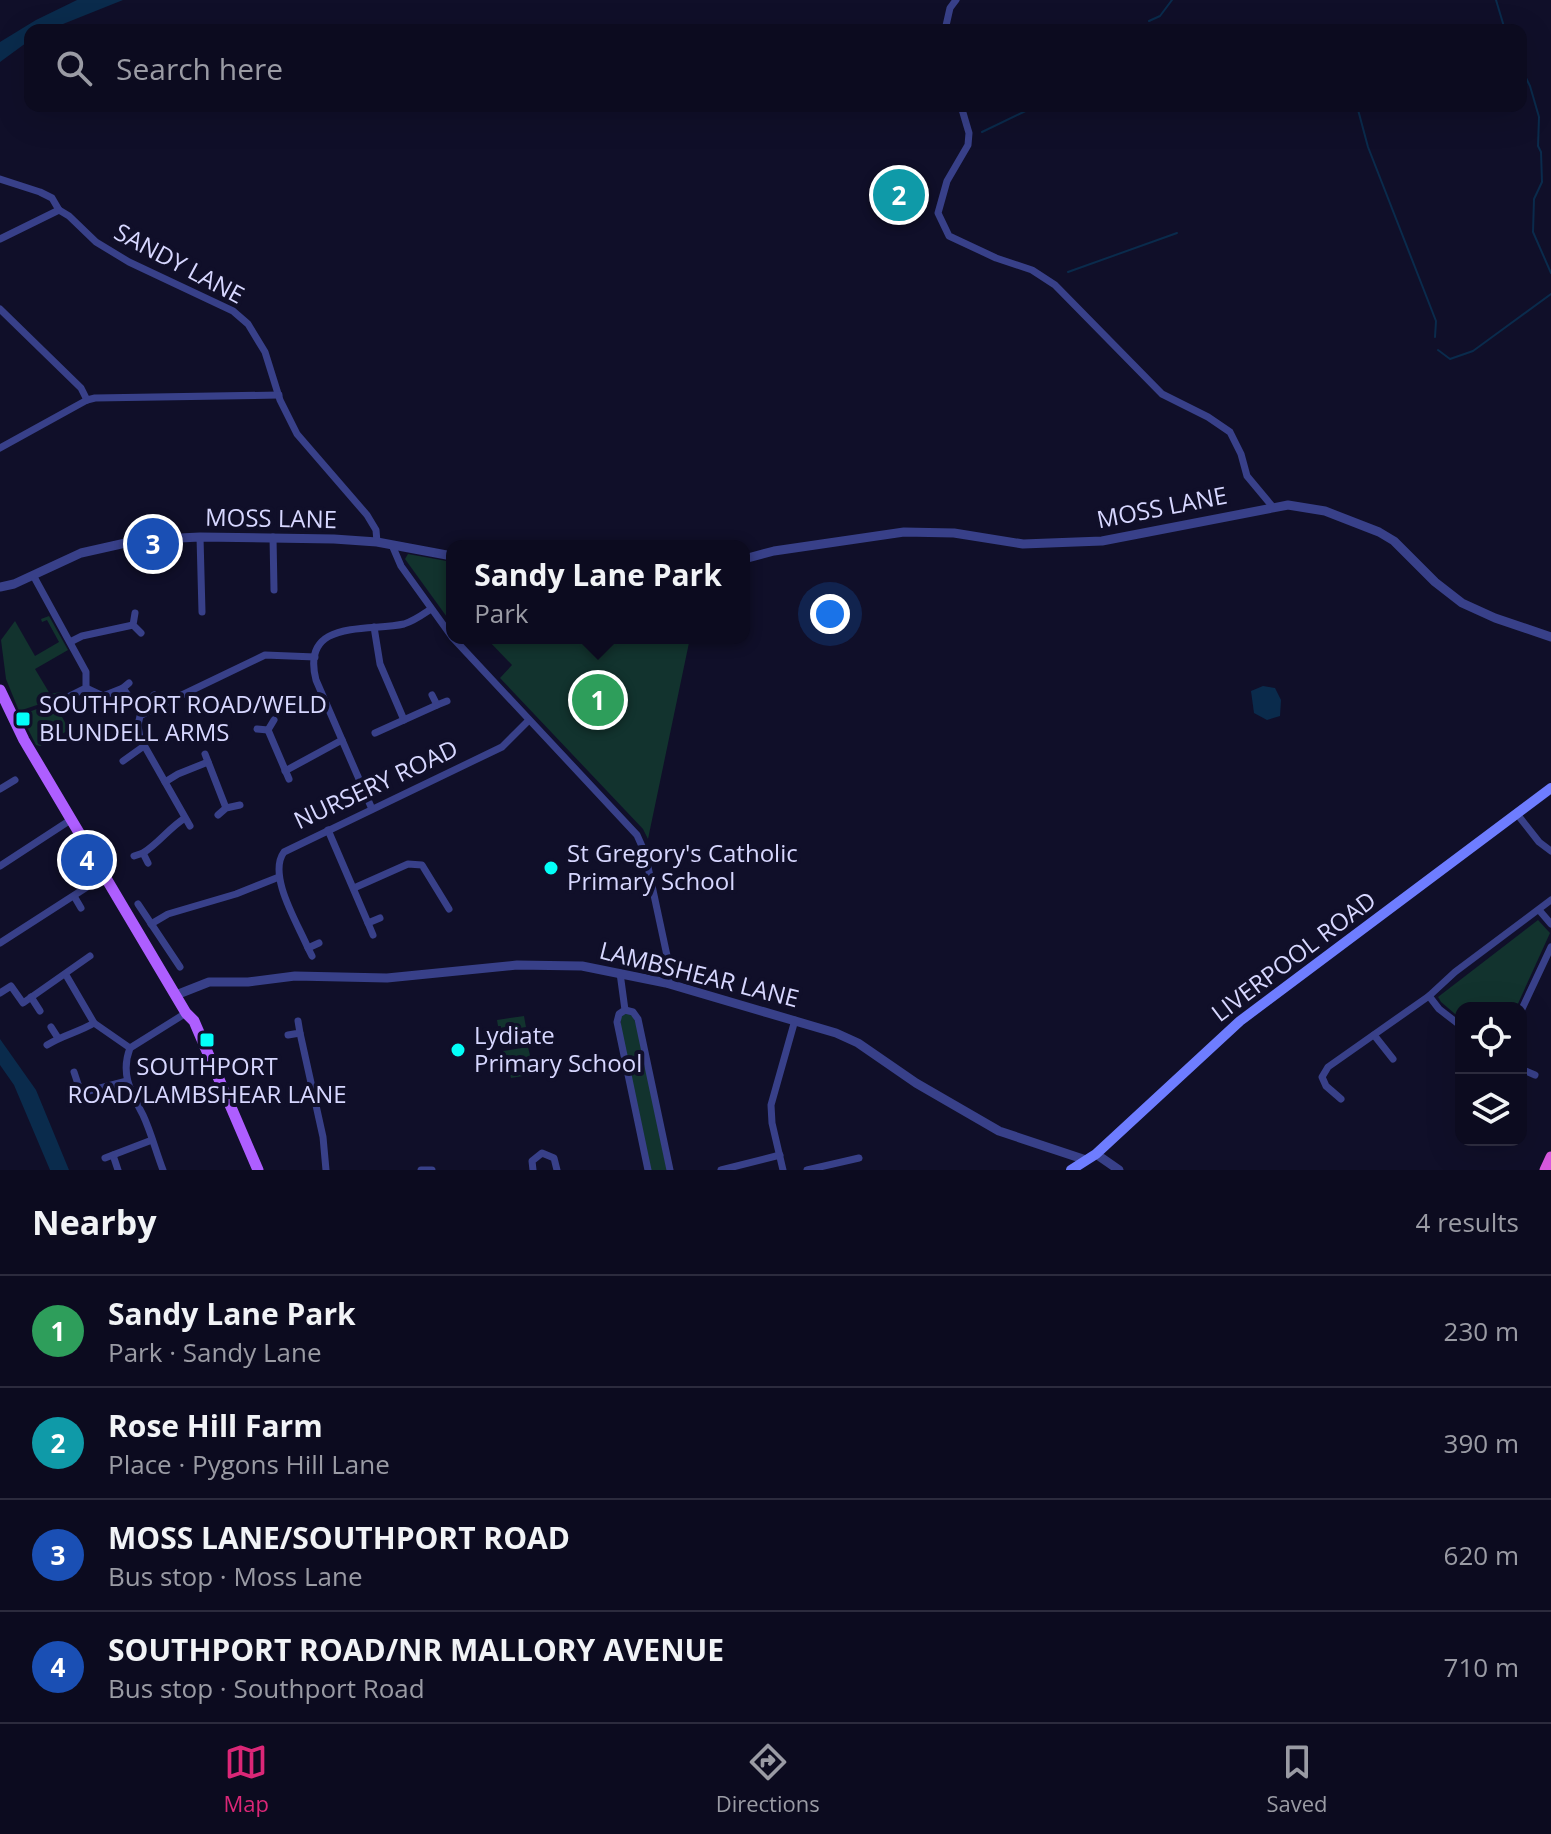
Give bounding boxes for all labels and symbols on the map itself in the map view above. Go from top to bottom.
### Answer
pin: 2 [873,165,925,225]
street label: SANDY LANE [109,215,250,311]
street label: MOSS LANE [1094,478,1230,535]
street label: MOSS LANE [205,500,337,535]
pin: 3 [127,514,179,574]
your location [810,594,850,634]
pin: 1 [572,670,624,730]
place label: SOUTHPORT ROAD/WELD BLUNDELL ARMS [39,687,327,748]
marker: SOUTHPORT ROAD/WELD BLUNDELL ARMS [14,710,32,728]
street label: NURSERY ROAD [288,731,463,836]
pin: 4 [61,830,113,890]
place label: St Gregory's Catholic Primary School [567,836,798,897]
marker: St Gregory's Catholic Primary School [542,859,560,877]
street label: LIVERPOOL ROAD [1204,883,1382,1029]
street label: LAMBSHEAR LANE [596,933,802,1014]
place label: Lydiate Primary School [474,1018,642,1079]
marker: SOUTHPORT ROAD/LAMBSHEAR LANE [198,1031,216,1049]
marker: Lydiate Primary School [449,1041,467,1059]
place label: SOUTHPORT ROAD/LAMBSHEAR LANE [67,1049,347,1110]

